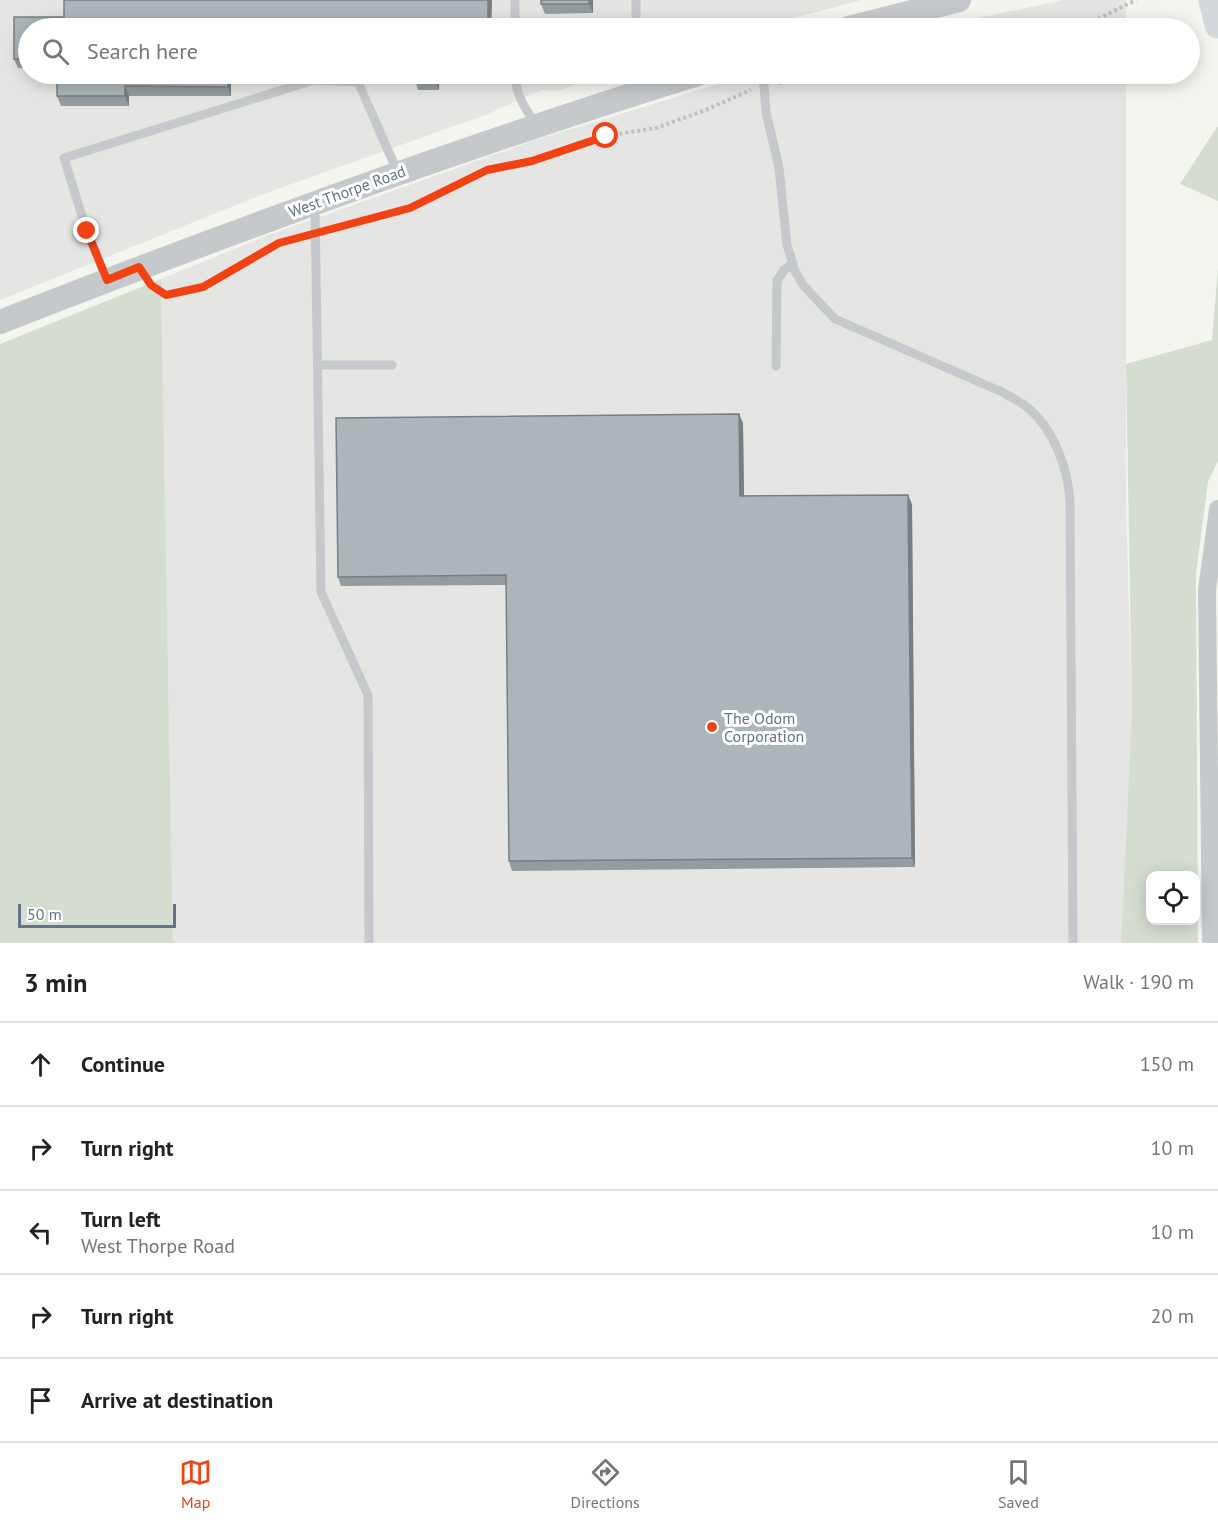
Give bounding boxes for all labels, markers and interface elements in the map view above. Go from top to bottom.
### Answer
search box [18,18,1200,84]
icon: search [39,35,72,68]
text: Search here [87,37,198,65]
route start [592,122,618,148]
street label: West Thorpe Road [286,161,408,221]
route end [73,217,99,243]
place label: The Odom Corporation [724,708,804,746]
marker: The Odom Corporation [705,720,719,734]
map controls [1146,871,1200,925]
button: locate [1146,871,1200,925]
scale bar [18,901,176,928]
text: 50 m [27,904,62,924]
text: 3 min [24,966,87,999]
text: Walk · 190 m [1083,969,1194,995]
icon: ahead [24,1048,57,1081]
text: Continue [81,1050,165,1078]
text: 150 m [1140,1051,1194,1077]
icon: right [24,1132,57,1165]
text: Turn right [81,1134,173,1162]
text: 10 m [1151,1135,1194,1161]
text: Turn left [81,1205,161,1233]
icon: left [24,1216,57,1249]
text: 10 m [1151,1219,1194,1245]
text: West Thorpe Road [81,1233,235,1259]
icon: right [24,1300,57,1333]
text: Turn right [81,1302,173,1330]
text: 20 m [1151,1303,1194,1329]
icon: arrive [24,1384,57,1417]
text: Arrive at destination [81,1386,273,1414]
tab: Map [179,1456,212,1512]
tab: Directions [571,1456,640,1512]
tab: Saved [998,1456,1039,1512]

